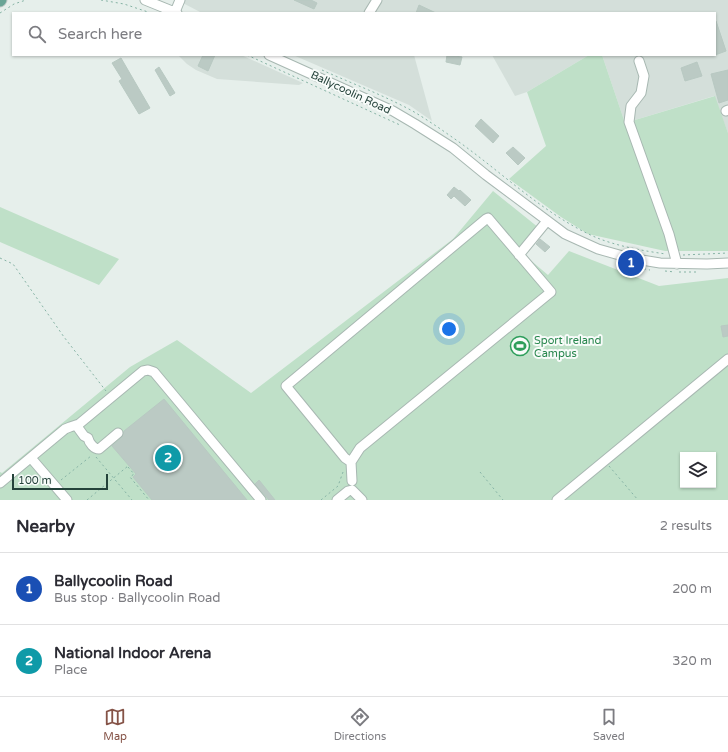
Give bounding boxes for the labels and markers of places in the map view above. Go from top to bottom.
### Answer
pin: 1 [618,248,644,278]
place label: Sport Ireland Campus [534,334,602,360]
sports icon: Sport Ireland Campus [509,335,531,357]
pin: 2 [155,443,181,473]

